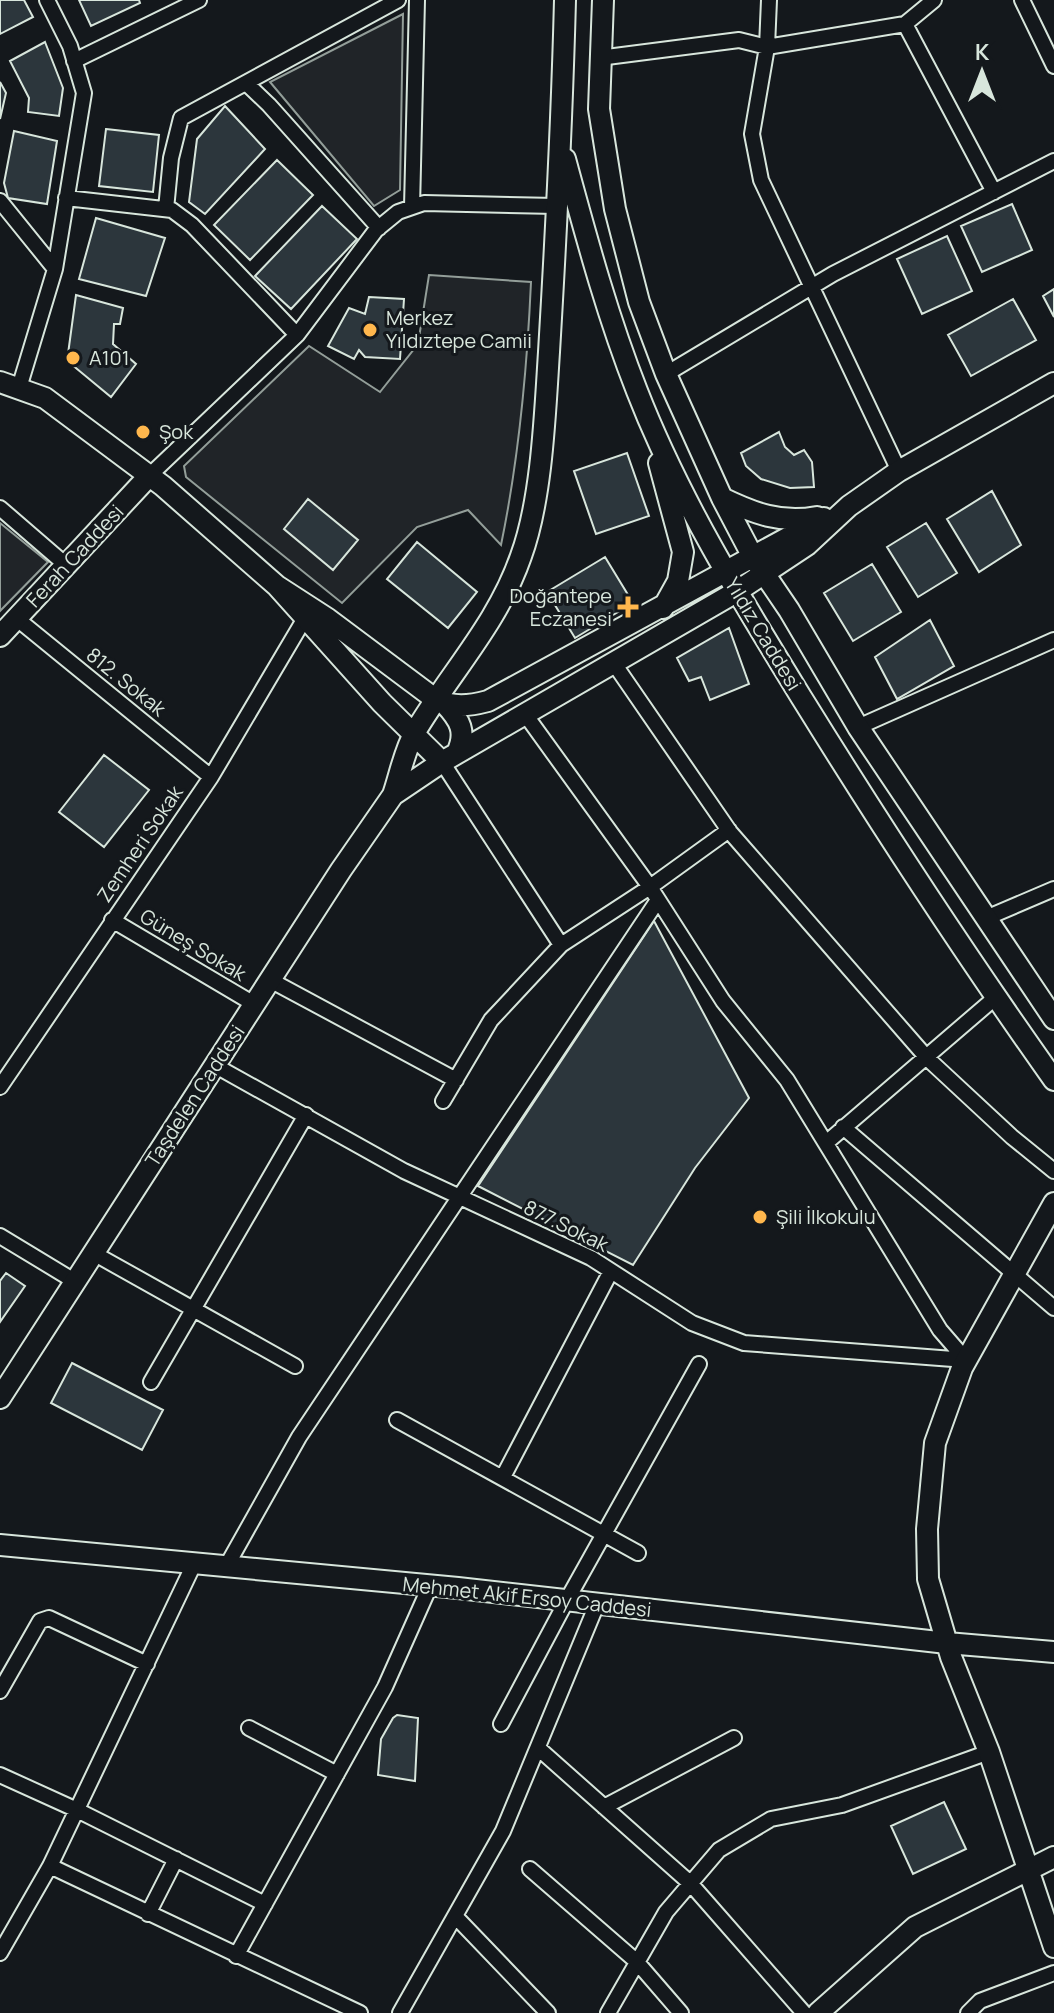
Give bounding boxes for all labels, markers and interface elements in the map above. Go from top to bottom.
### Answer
north arrow [942,32,1022,112]
text: K [975,37,990,67]
place label: Merkez Yıldıztepe Camii [386,304,532,354]
marker: Merkez Yıldıztepe Camii [361,321,379,339]
place label: A101 [89,344,129,371]
marker: A101 [64,349,82,367]
place label: Şok [159,418,194,445]
marker: Şok [134,423,152,441]
street label: Ferah Caddesi [20,498,129,613]
street label: Yıldız Caddesi [719,572,808,695]
place label: Doğantepe Eczanesi [509,582,612,632]
marker: Doğantepe Eczanesi [619,598,637,616]
street label: 812. Sokak [81,641,173,723]
street label: Zemheri Sokak [91,779,189,907]
street label: Güneş Sokak [135,902,252,987]
street label: Taşdelen Caddesi [139,1020,250,1172]
street label: 877.Sokak [519,1193,614,1258]
place label: Şili İlkokulu [776,1203,876,1230]
marker: Şili İlkokulu [751,1208,769,1226]
street label: Mehmet Akif Ersoy Caddesi [401,1570,653,1623]

